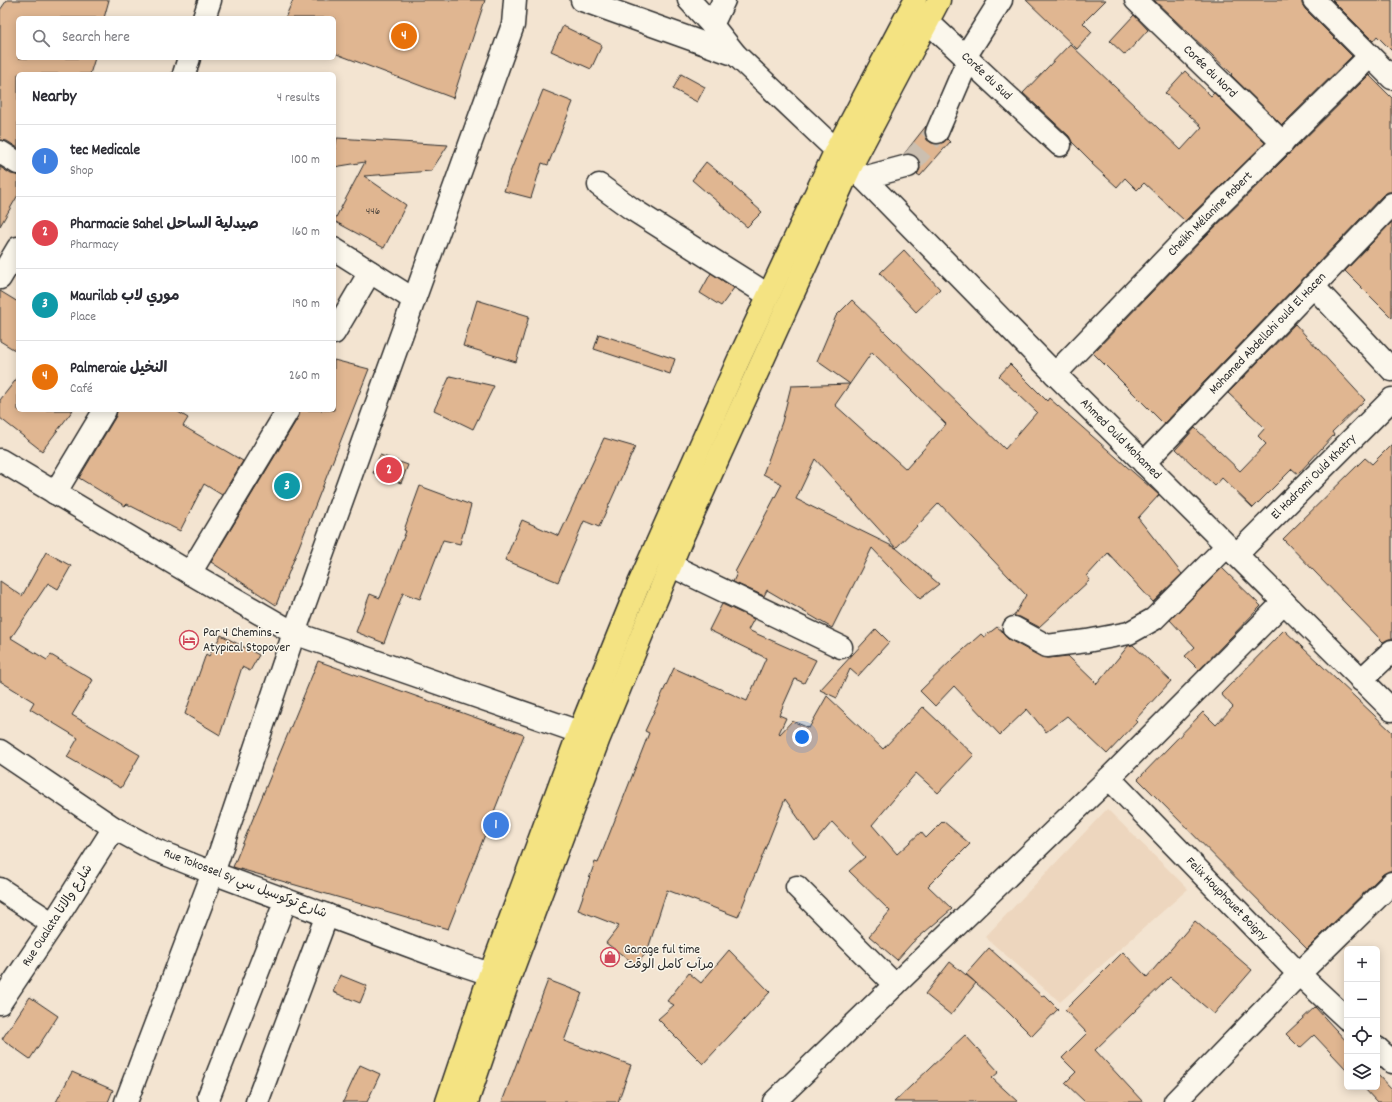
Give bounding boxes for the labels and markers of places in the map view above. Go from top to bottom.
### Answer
pin: 4 [391,21,417,51]
pin: 2 [376,455,402,485]
pin: 3 [274,471,300,501]
place label: Par 4 Chemins - Atypical Stopover [203,624,290,658]
hotel icon: Par 4 Chemins - Atypical Stopover [178,629,200,651]
pin: 1 [483,810,509,840]
place label: Garage ful time مرآب كامل الوقت [624,941,714,975]
shop icon: Garage ful time مرآب كامل الوقت [599,946,621,968]

